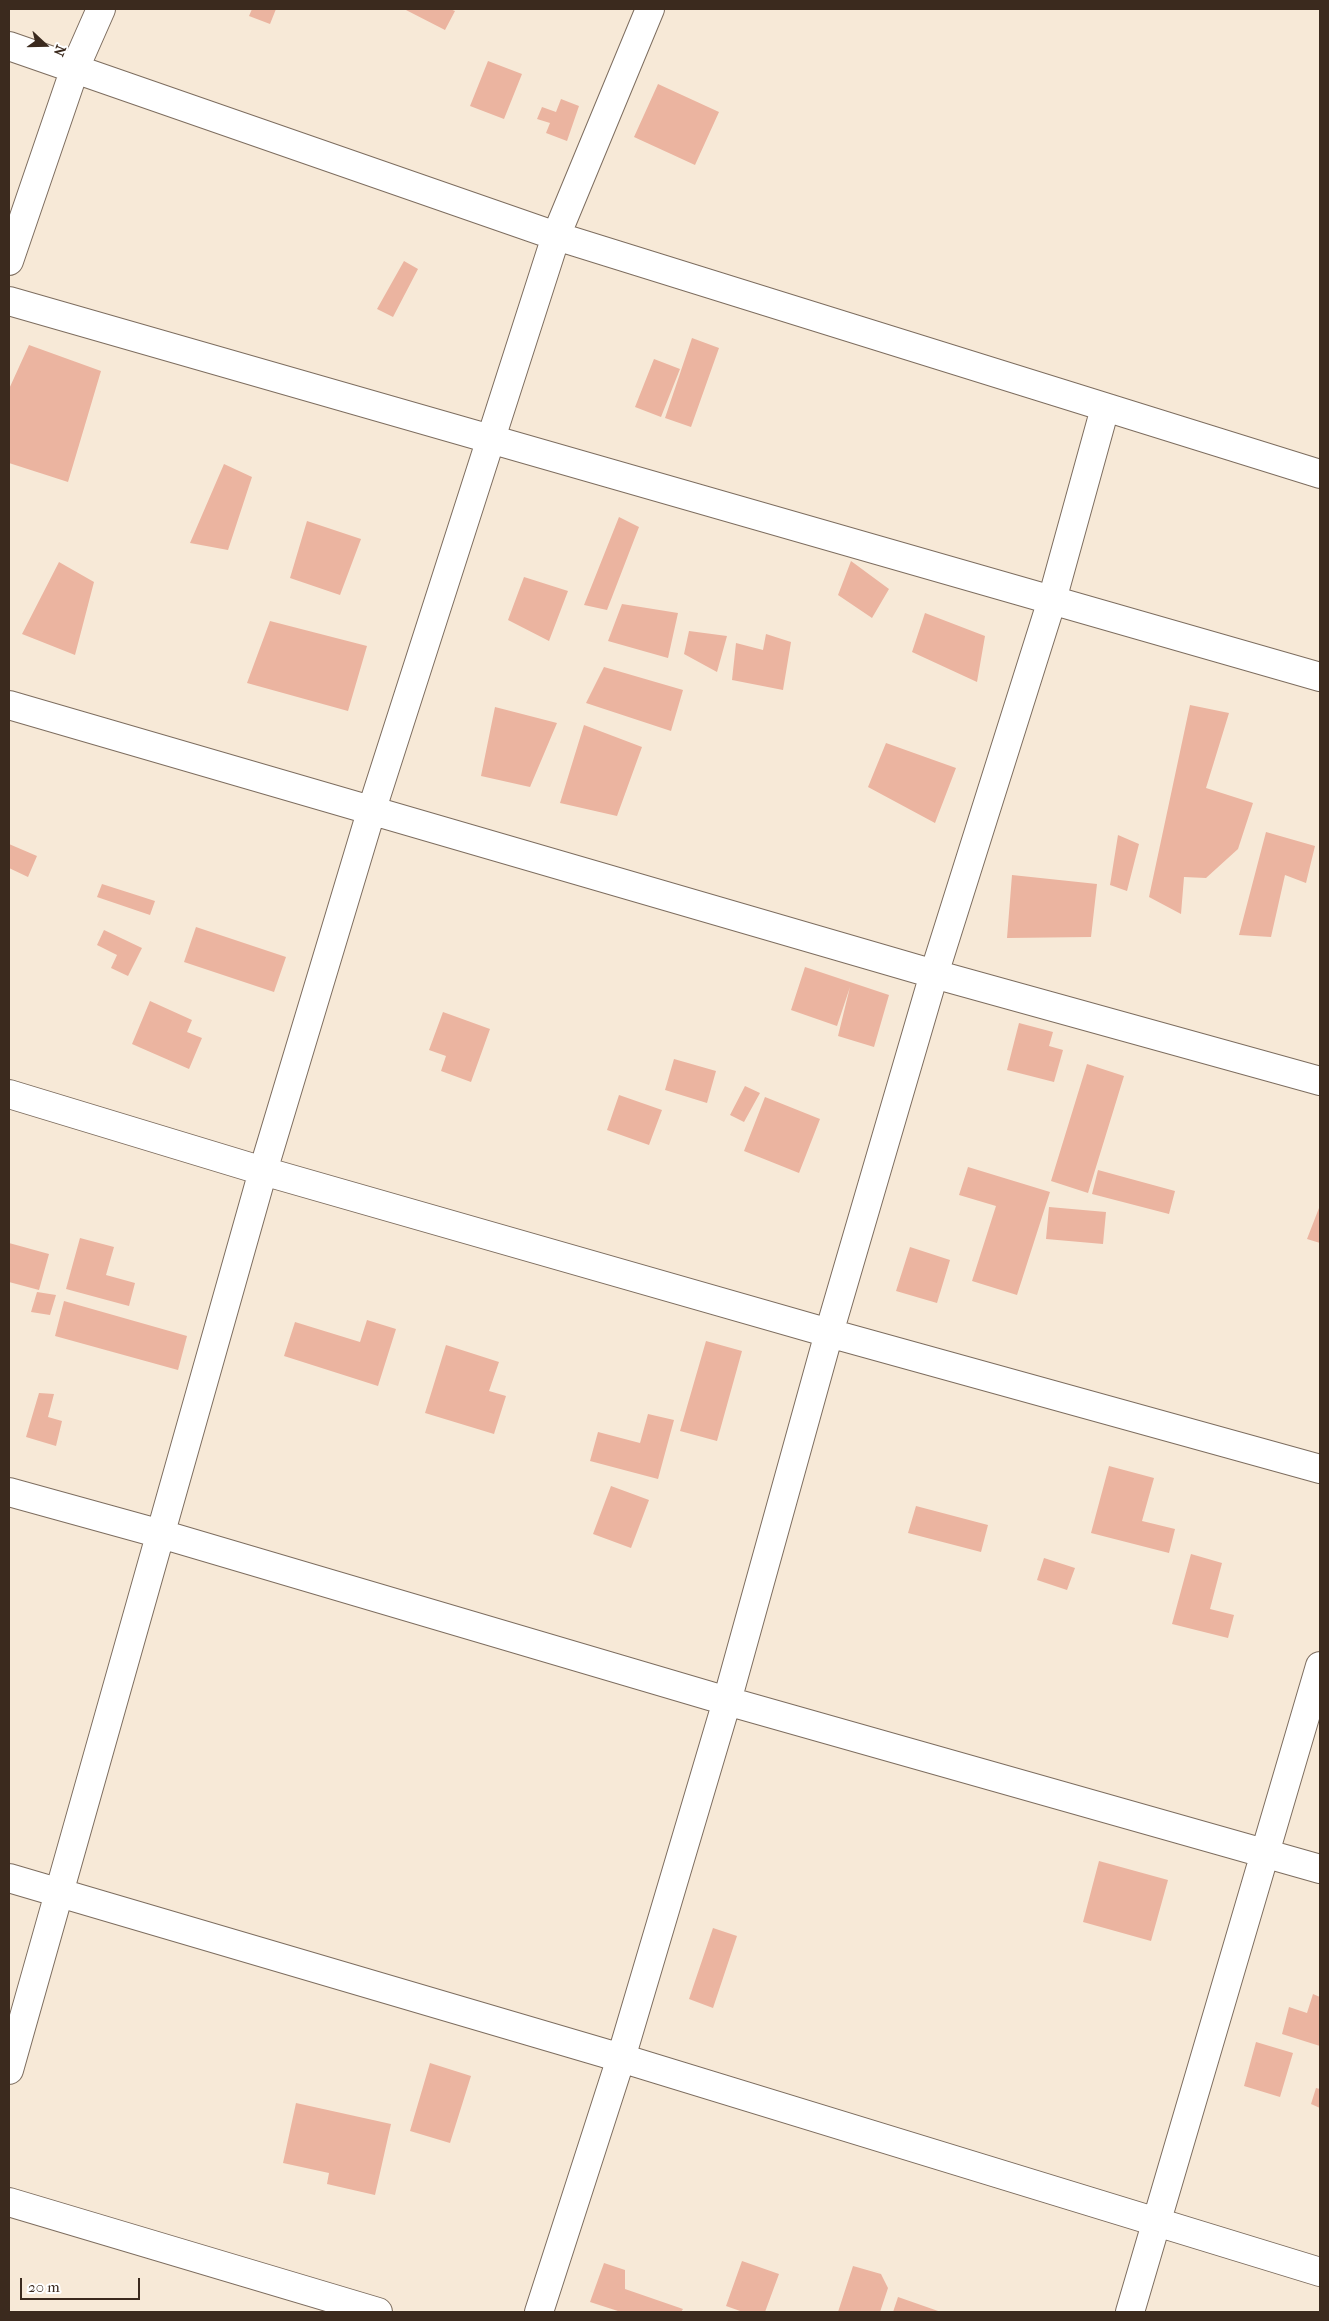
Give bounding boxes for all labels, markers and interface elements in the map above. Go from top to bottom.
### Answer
north arrow [20,20,70,70]
text: N [50,43,69,59]
scale bar [22,2268,142,2300]
text: 20 m [28,2278,60,2296]

